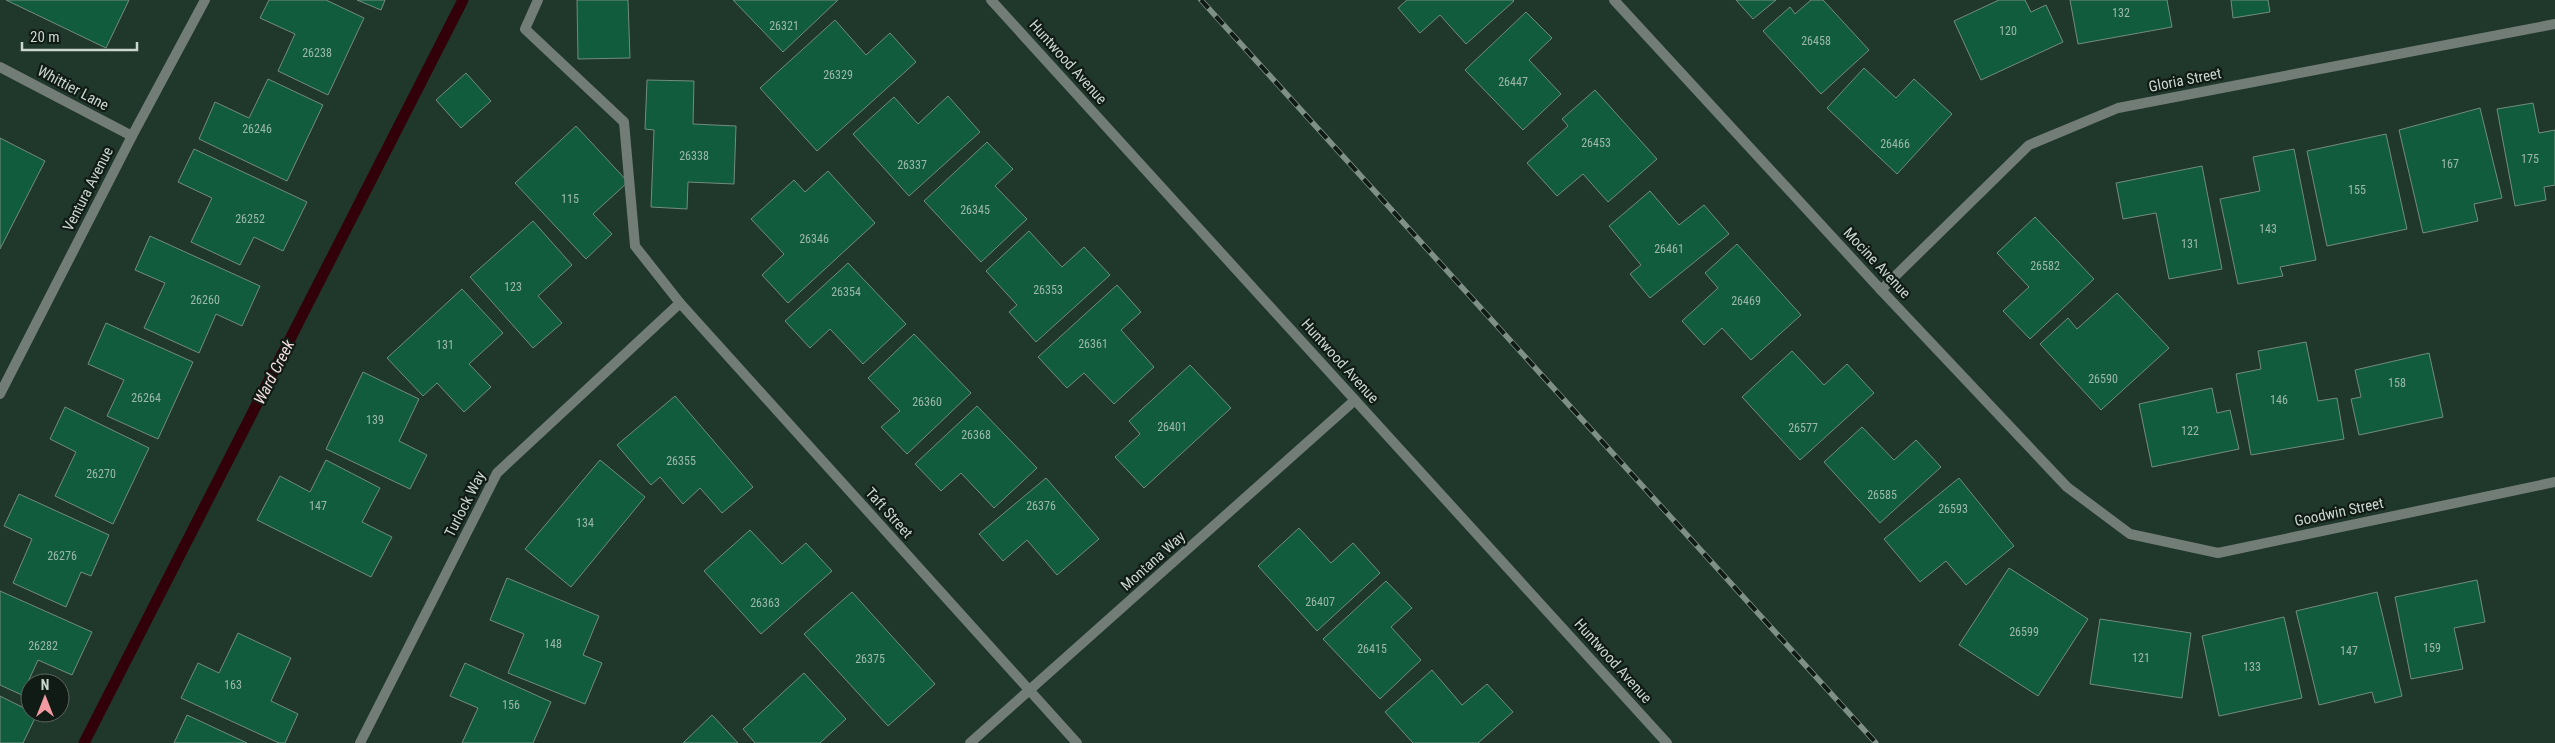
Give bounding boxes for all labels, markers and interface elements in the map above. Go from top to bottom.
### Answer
house number: 132 [2112,6,2130,20]
street label: Huntwood Avenue [1025,16,1111,108]
house number: 26321 [769,19,799,33]
scale bar [22,20,138,52]
house number: 120 [1999,24,2017,38]
text: 20 m [30,28,60,46]
house number: 26458 [1801,34,1831,48]
house number: 26238 [302,46,332,60]
street label: Whittier Lane [34,62,112,114]
street label: Gloria Street [2147,64,2223,96]
house number: 26329 [823,68,853,82]
house number: 26447 [1498,75,1528,89]
house number: 26246 [242,122,272,136]
house number: 26453 [1581,136,1611,150]
house number: 26466 [1880,137,1910,151]
street label: Ventura Avenue [59,144,117,234]
house number: 26338 [679,149,709,163]
house number: 175 [2521,152,2539,166]
house number: 167 [2441,157,2459,171]
house number: 26337 [897,158,927,172]
house number: 155 [2348,183,2366,197]
house number: 115 [561,192,579,206]
house number: 26345 [960,203,990,217]
house number: 26252 [235,212,265,226]
house number: 143 [2259,222,2277,236]
street label: Mocine Avenue [1840,224,1914,302]
house number: 26346 [799,232,829,246]
house number: 131 [2181,237,2199,251]
house number: 26461 [1654,242,1684,256]
house number: 26582 [2030,259,2060,273]
house number: 123 [504,280,522,294]
house number: 26353 [1033,283,1063,297]
house number: 26354 [831,285,861,299]
house number: 26260 [190,293,220,307]
house number: 26469 [1731,294,1761,308]
street label: Huntwood Avenue [1297,315,1383,407]
water label: Ward Creek [250,336,299,407]
house number: 26361 [1078,337,1108,351]
house number: 131 [436,338,454,352]
house number: 26590 [2088,372,2118,386]
house number: 158 [2388,376,2406,390]
house number: 26264 [131,391,161,405]
house number: 146 [2270,393,2288,407]
house number: 26360 [912,395,942,409]
house number: 139 [366,413,384,427]
house number: 26401 [1157,420,1187,434]
house number: 26577 [1788,421,1818,435]
house number: 122 [2181,424,2199,438]
house number: 26368 [961,428,991,442]
house number: 26355 [666,454,696,468]
house number: 26270 [86,467,116,481]
street label: Turlock Way [441,468,489,540]
street label: Taft Street [862,484,916,542]
house number: 26585 [1867,488,1897,502]
street label: Goodwin Street [2293,494,2385,530]
house number: 147 [309,499,327,513]
house number: 26376 [1026,499,1056,513]
house number: 26593 [1938,502,1968,516]
house number: 134 [576,516,594,530]
street label: Montana Way [1117,527,1189,595]
house number: 26276 [47,549,77,563]
house number: 26407 [1305,595,1335,609]
house number: 26363 [750,596,780,610]
street label: Huntwood Avenue [1570,615,1656,707]
house number: 26599 [2009,625,2039,639]
house number: 148 [544,637,562,651]
house number: 26282 [28,639,58,653]
house number: 159 [2423,641,2441,655]
house number: 26415 [1357,642,1387,656]
house number: 147 [2340,644,2358,658]
house number: 121 [2132,651,2150,665]
house number: 26375 [855,652,885,666]
house number: 133 [2243,660,2261,674]
north arrow [20,673,70,723]
text: N [41,677,49,693]
house number: 163 [224,678,242,692]
house number: 156 [502,698,520,712]

